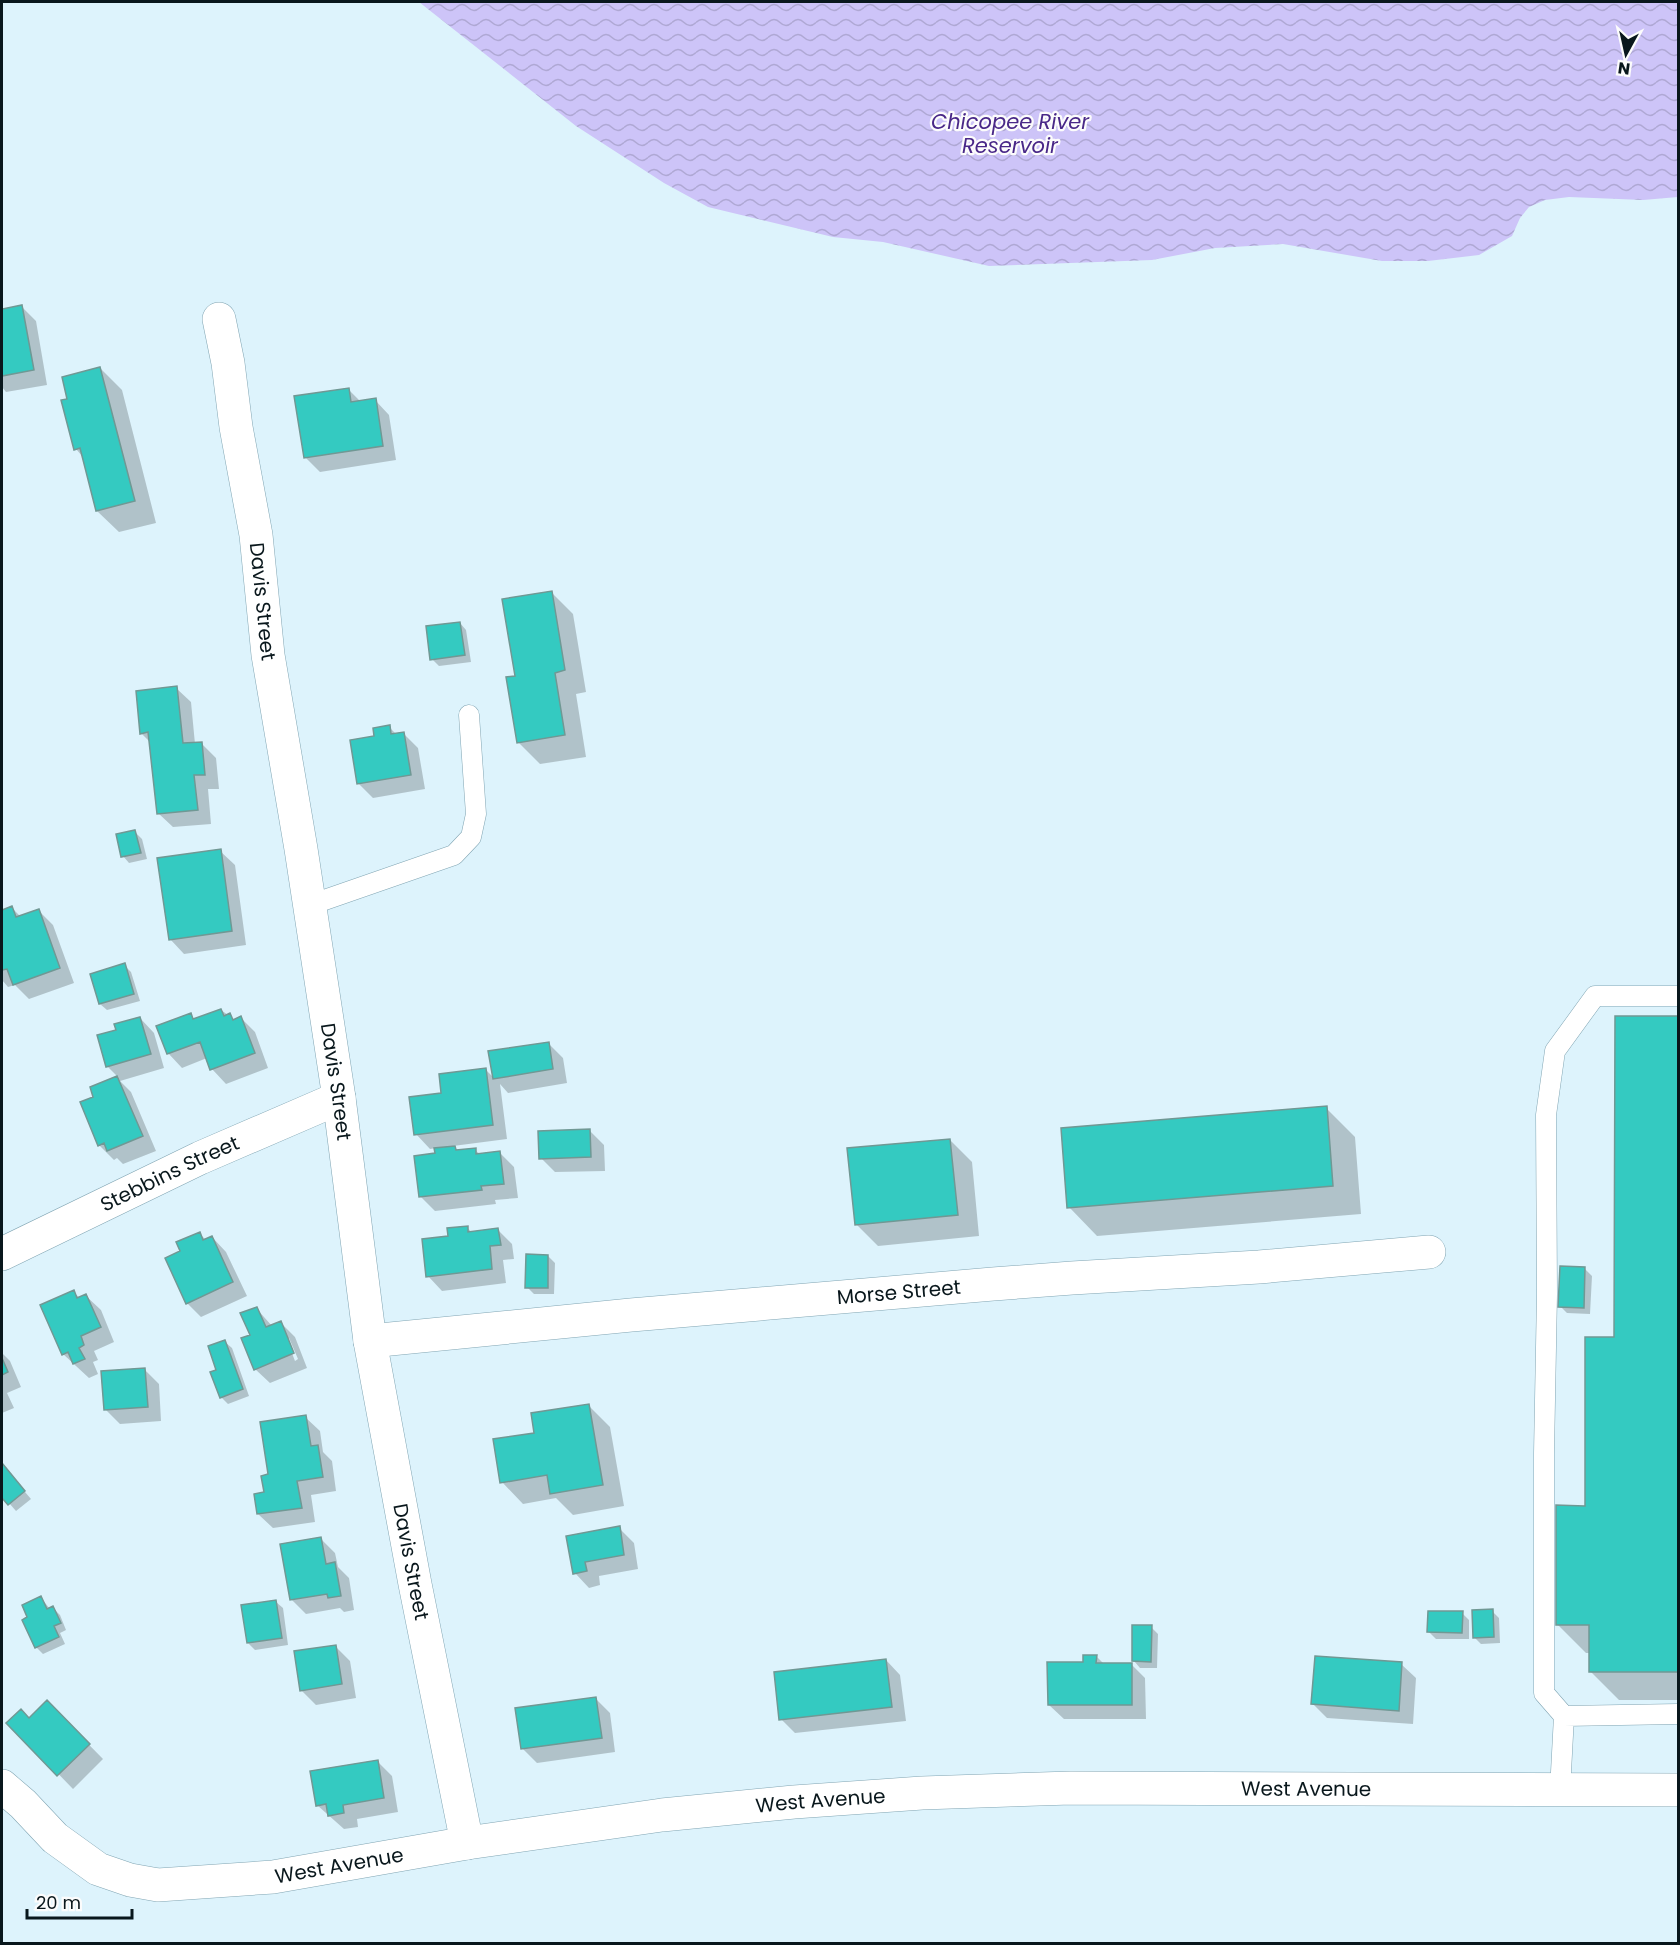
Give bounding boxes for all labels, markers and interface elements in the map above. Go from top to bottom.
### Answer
north arrow [1596,24,1656,84]
text: N [1616,56,1632,81]
water label: Chicopee River Reservoir [931,107,1090,160]
street label: Davis Street [243,541,283,663]
street label: Davis Street [314,1021,358,1142]
street label: Stebbins Street [95,1129,243,1218]
street label: Morse Street [836,1273,962,1311]
street label: Davis Street [386,1501,436,1623]
street label: West Avenue [1241,1775,1371,1803]
street label: West Avenue [754,1782,886,1820]
street label: West Avenue [273,1840,406,1890]
scale bar [27,1882,132,1920]
text: 20 m [36,1890,81,1915]

